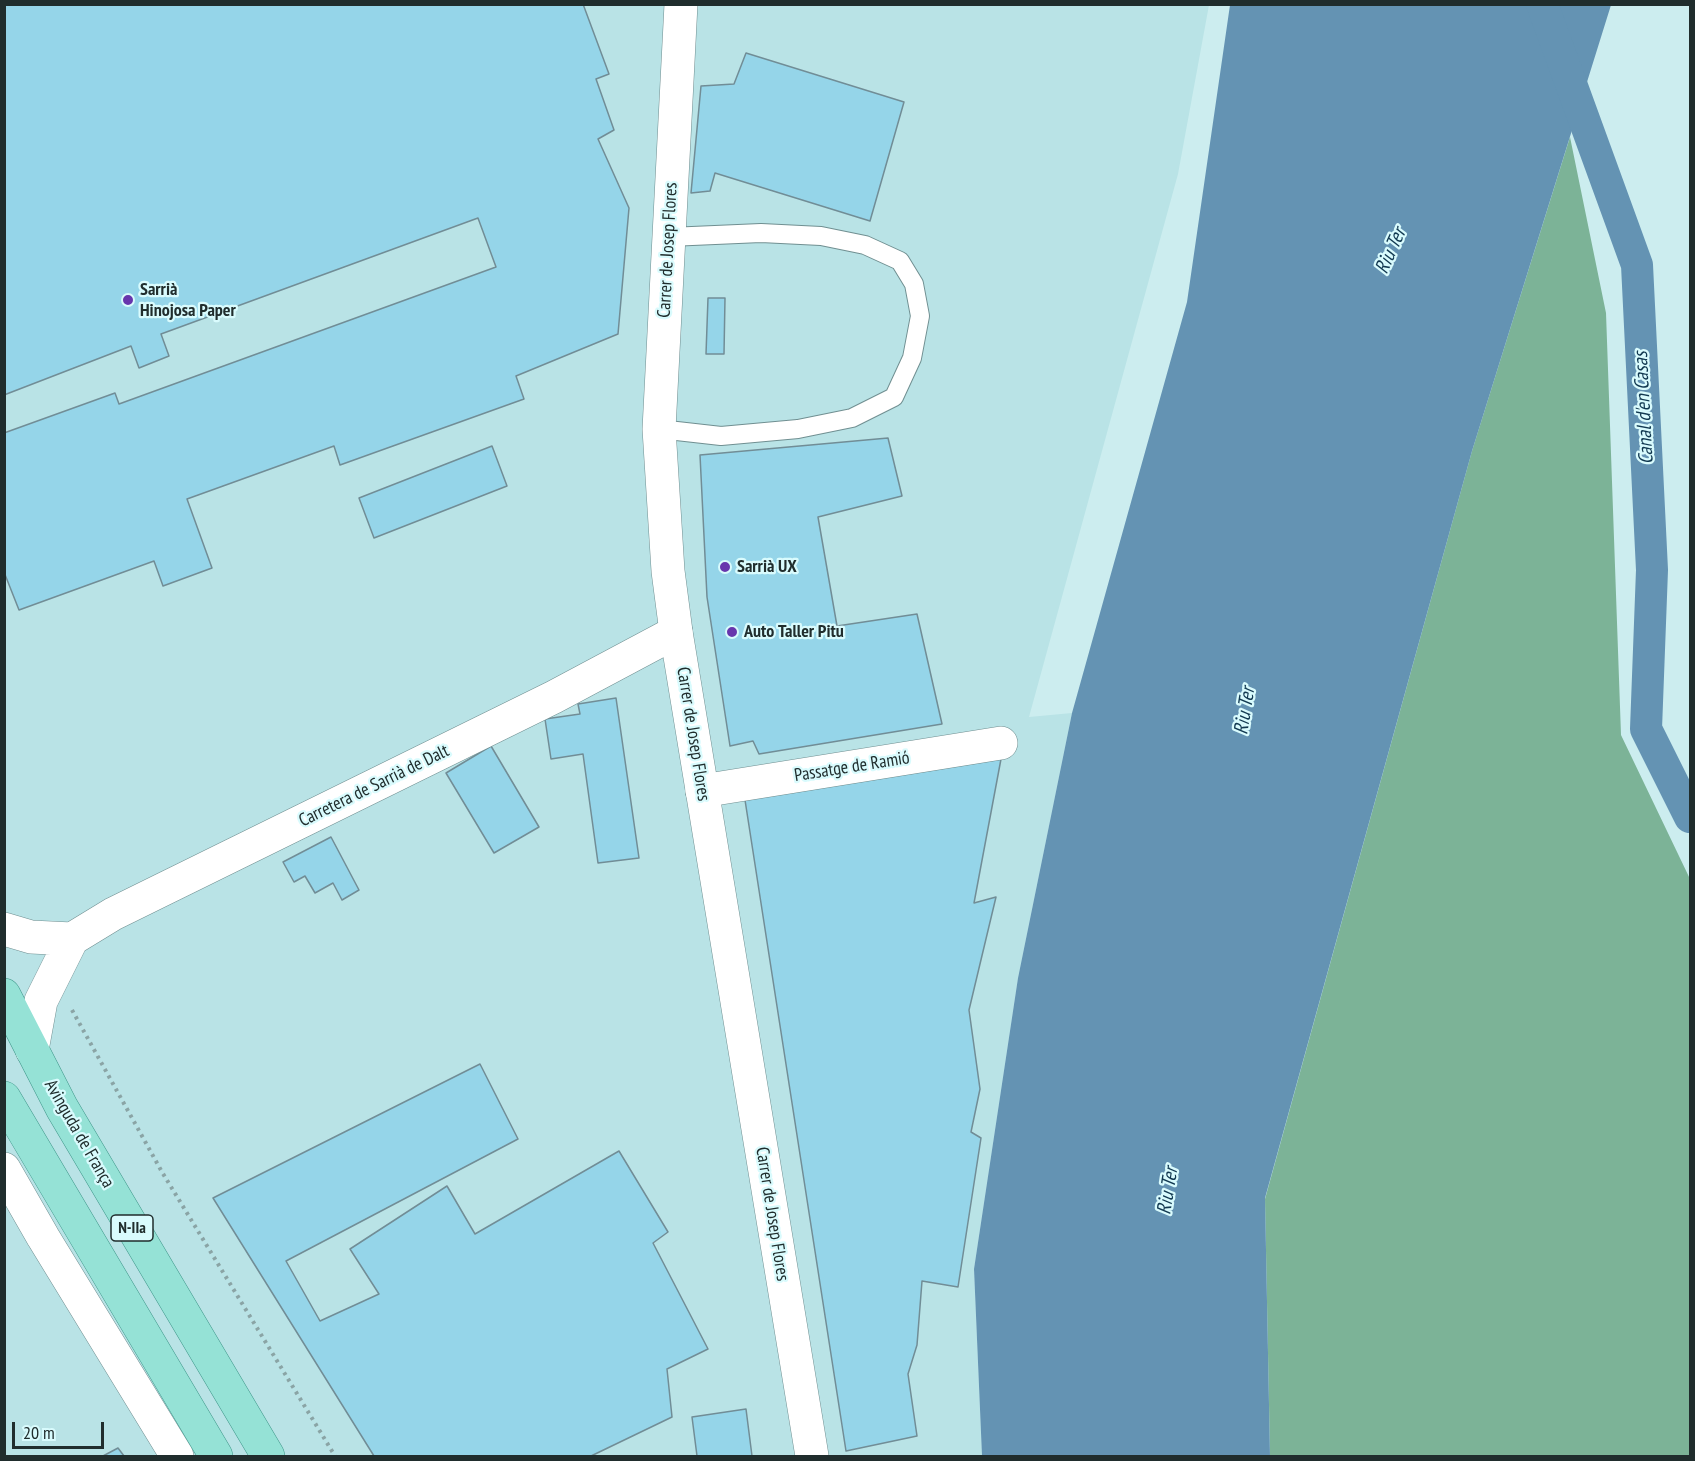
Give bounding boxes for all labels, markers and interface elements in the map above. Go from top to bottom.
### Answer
street label: Carrer de Josep Flores [654,182,682,318]
water label: Riu Ter [1370,224,1412,278]
place label: Sarrià Hinojosa Paper [140,279,236,322]
marker: Sarrià Hinojosa Paper [121,293,135,307]
water label: Canal d'en Casas [1629,351,1659,465]
place label: Sarrià UX [737,556,797,578]
marker: Sarrià UX [718,560,732,574]
place label: Auto Taller Pitu [744,621,844,643]
marker: Auto Taller Pitu [725,625,739,639]
street label: Carrer de Josep Flores [672,665,714,803]
water label: Riu Ter [1229,686,1261,736]
street label: Carretera de Sarrià de Dalt [295,740,453,832]
street label: Passatge de Ramió [793,747,911,787]
street label: Avinguda de França [39,1076,119,1192]
street label: Carrer de Josep Flores [751,1145,793,1283]
water label: Riu Ter [1152,1166,1184,1216]
road number: N-IIa [111,1215,153,1241]
scale bar [15,1410,106,1448]
text: 20 m [23,1421,55,1444]

